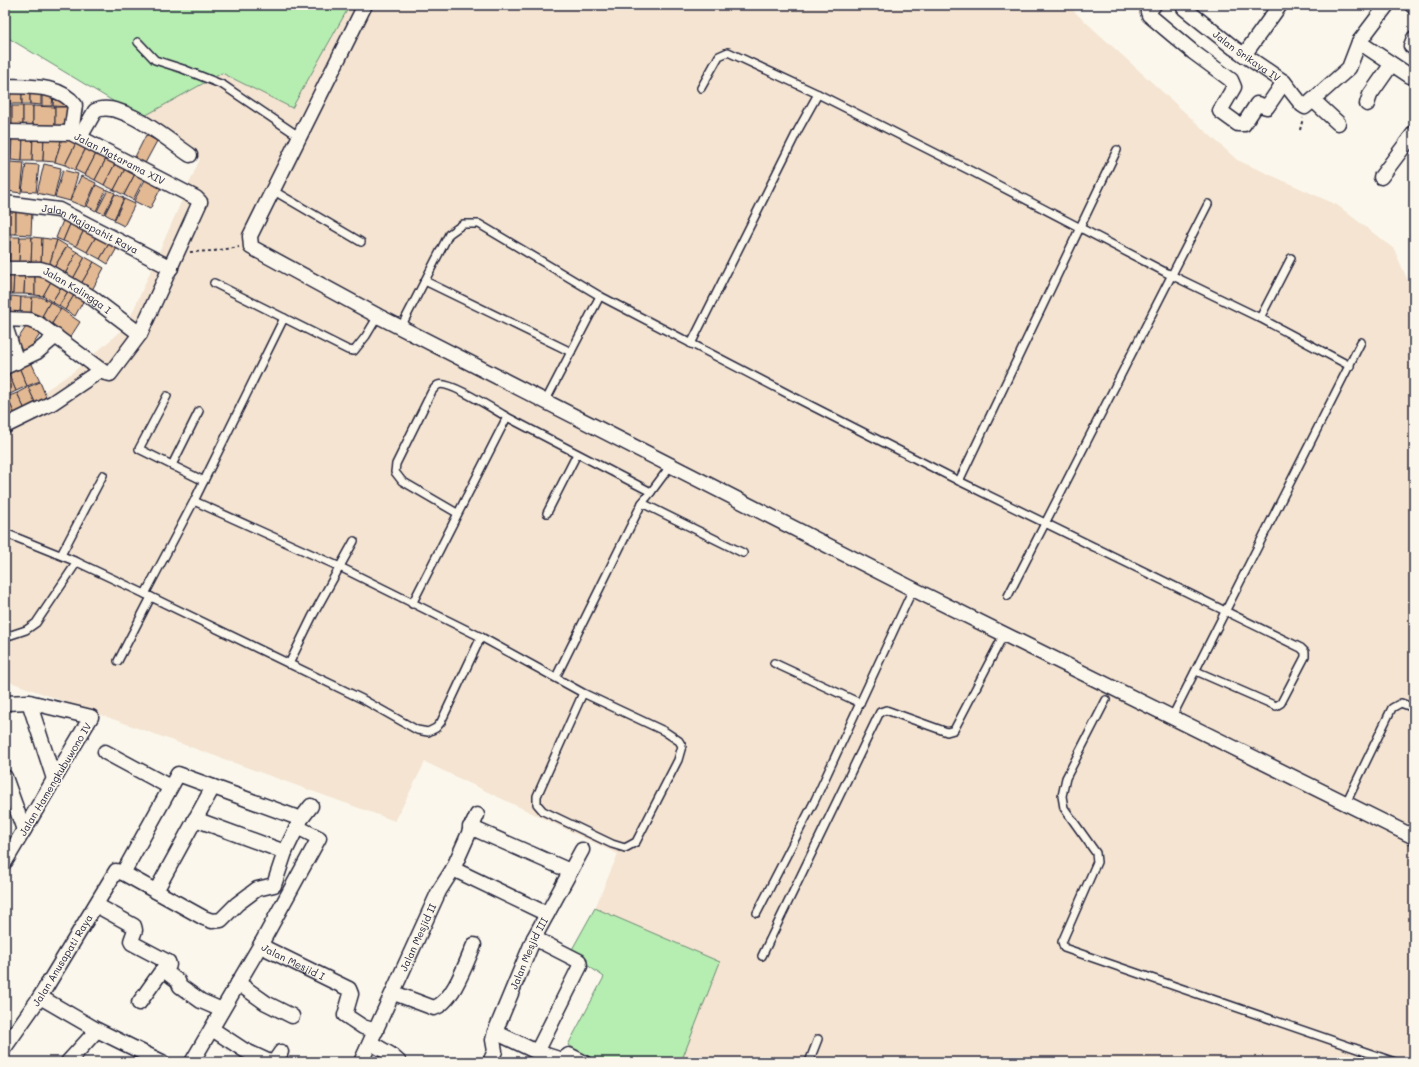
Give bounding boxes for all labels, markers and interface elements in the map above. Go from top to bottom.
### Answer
street label: Jalan Srikaya IV [1210,27,1283,85]
street label: Jalan Matarama XIV [72,129,167,188]
street label: Jalan Majapahit Raya [41,201,141,257]
street label: Jalan Kalingga I [42,263,115,317]
street label: Jalan Hamengkubuwono IV [16,720,94,838]
street label: Jalan Mesjid II [396,901,440,973]
street label: Jalan Anusapati Raya [29,911,95,1009]
street label: Jalan Mesjid III [506,914,551,991]
street label: Jalan Mesjid I [259,940,328,983]

